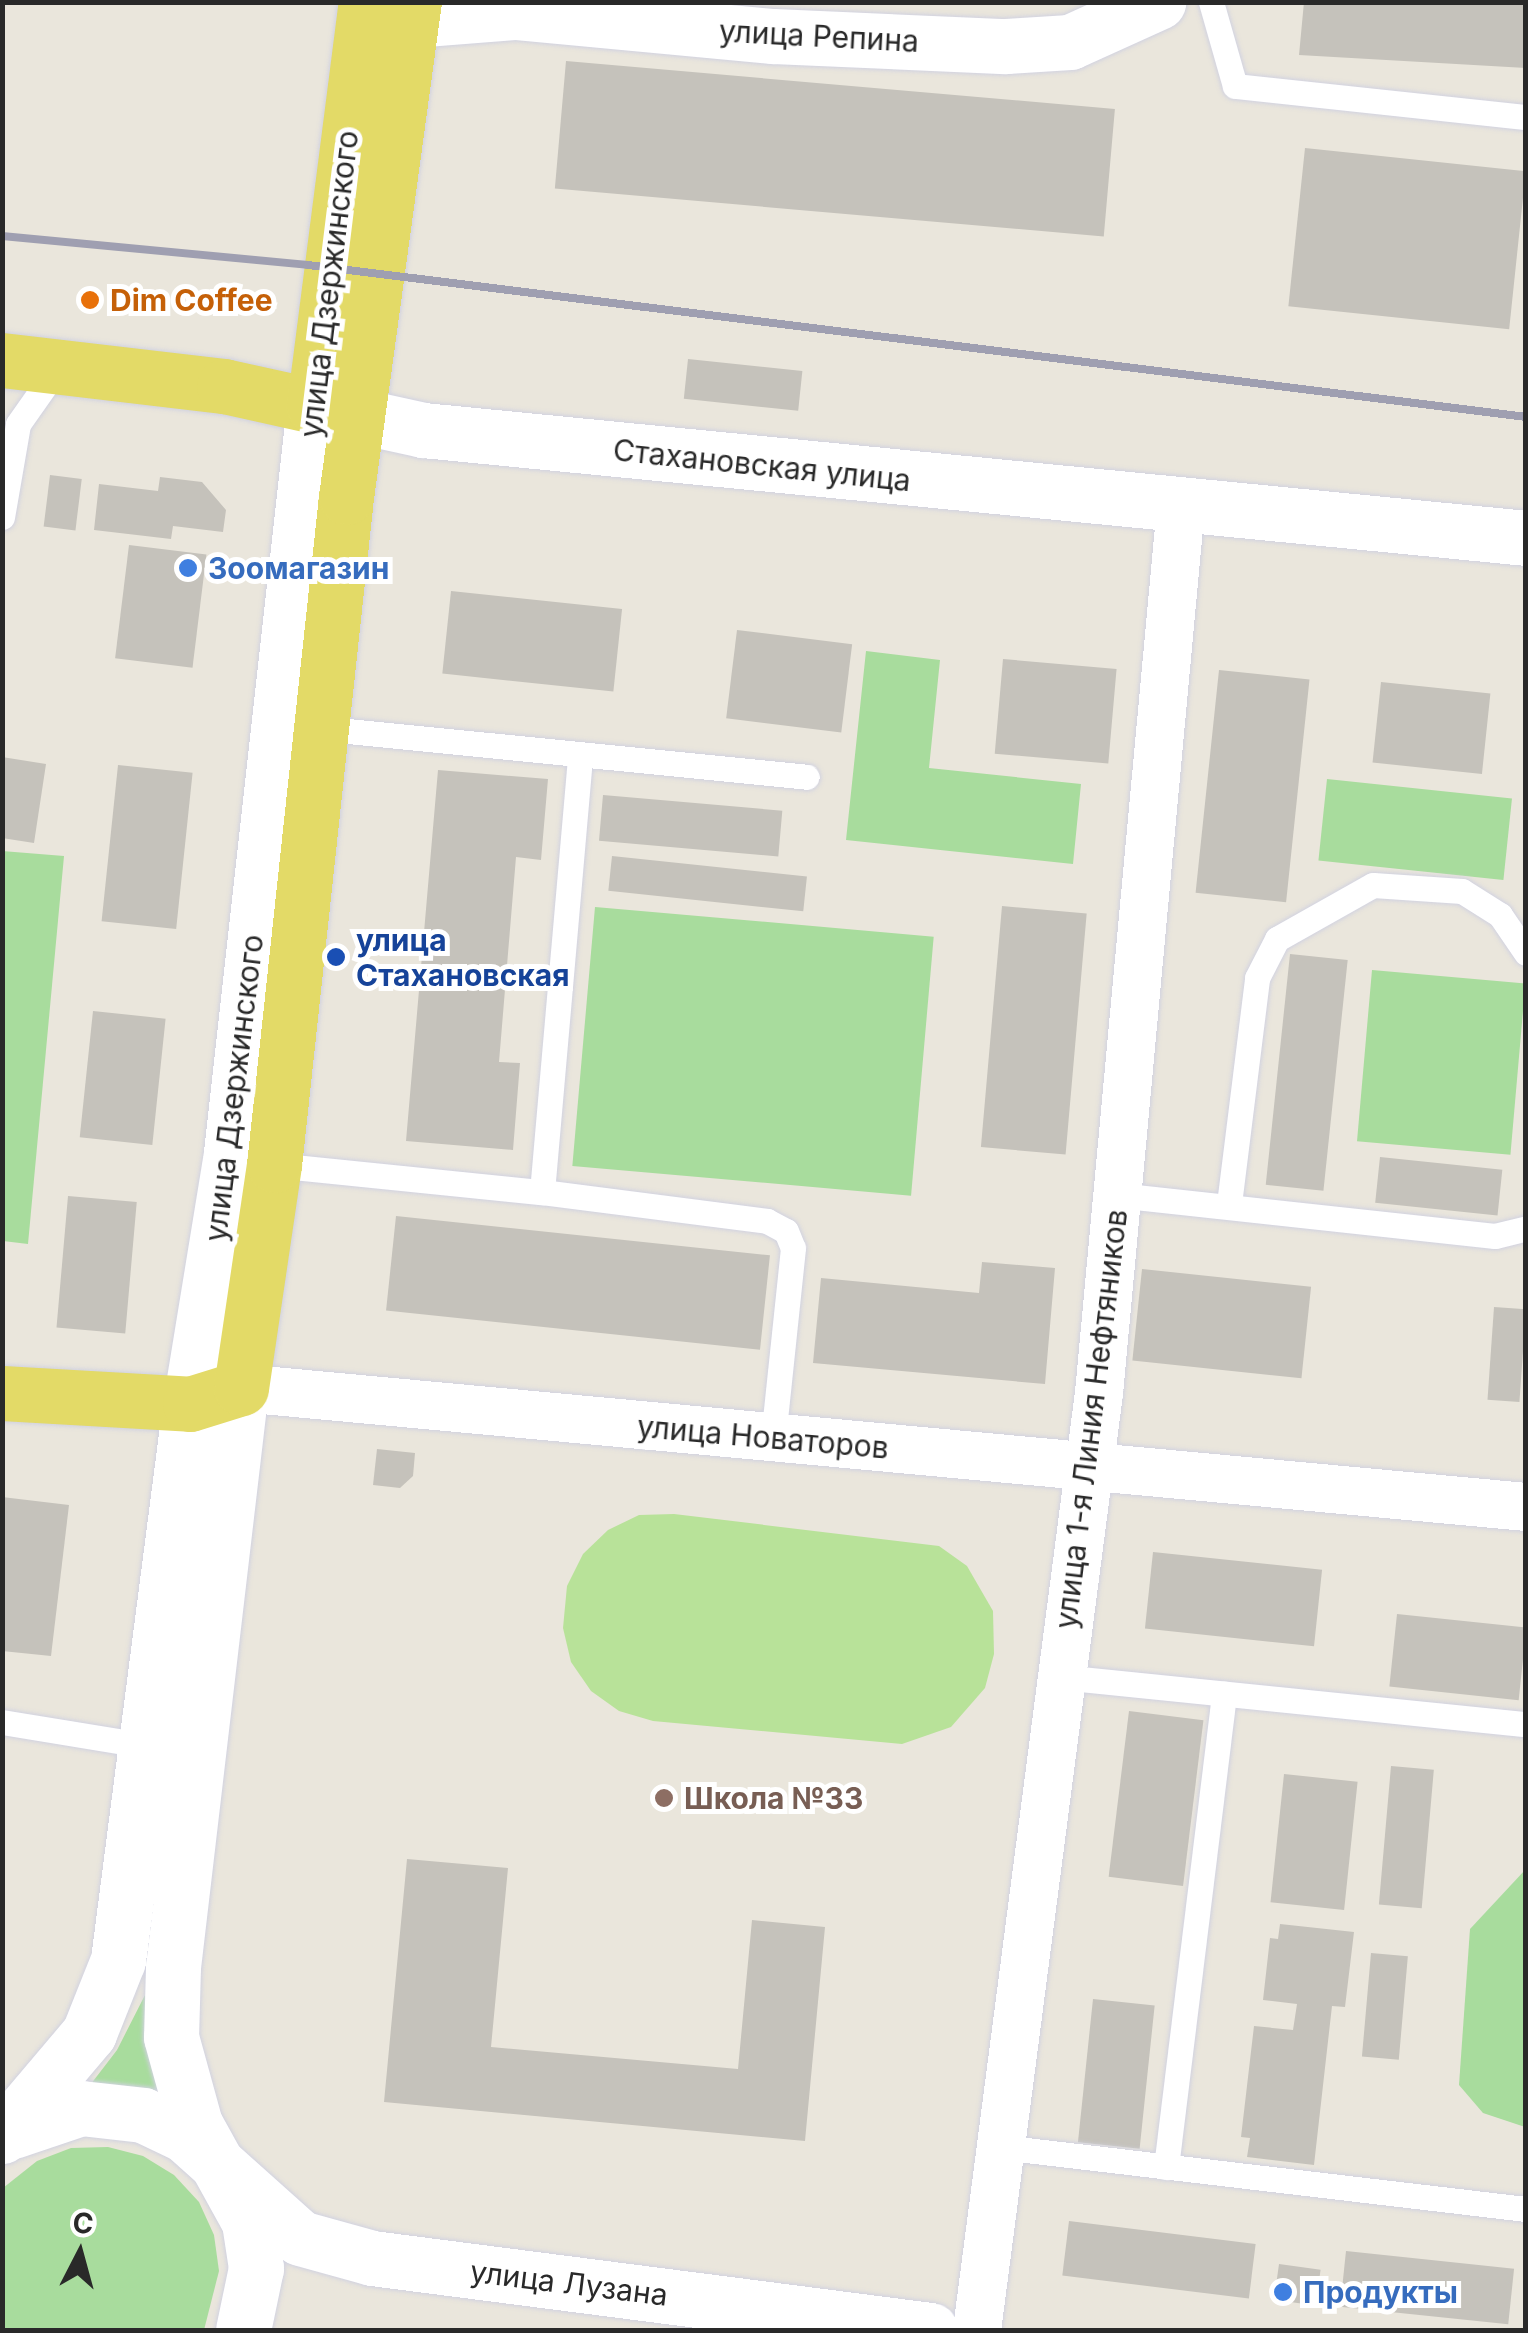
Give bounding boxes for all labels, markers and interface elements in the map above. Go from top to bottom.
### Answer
street label: улица Репина [718,13,920,59]
street label: улица Дзержинского [292,128,366,440]
place label: Dim Coffee [110,282,273,318]
marker: Dim Coffee [79,289,101,311]
street label: Стахановская улица [611,431,913,499]
place label: Зоомагазин [208,550,389,586]
marker: Зоомагазин [177,557,199,579]
place label: улица Стахановская [356,922,570,992]
street label: улица Дзержинского [197,932,271,1244]
marker: улица Стахановская [325,946,347,968]
street label: улица 1-я Линия Нефтяников [1047,1207,1135,1631]
street label: улица Новаторов [636,1408,890,1466]
place label: Школа №33 [684,1780,863,1816]
marker: Школа №33 [653,1787,675,1809]
north arrow [30,2203,130,2303]
text: С [71,2205,95,2241]
street label: улица Лузана [468,2253,670,2313]
place label: Продукты [1303,2274,1458,2310]
marker: Продукты [1272,2281,1294,2303]

